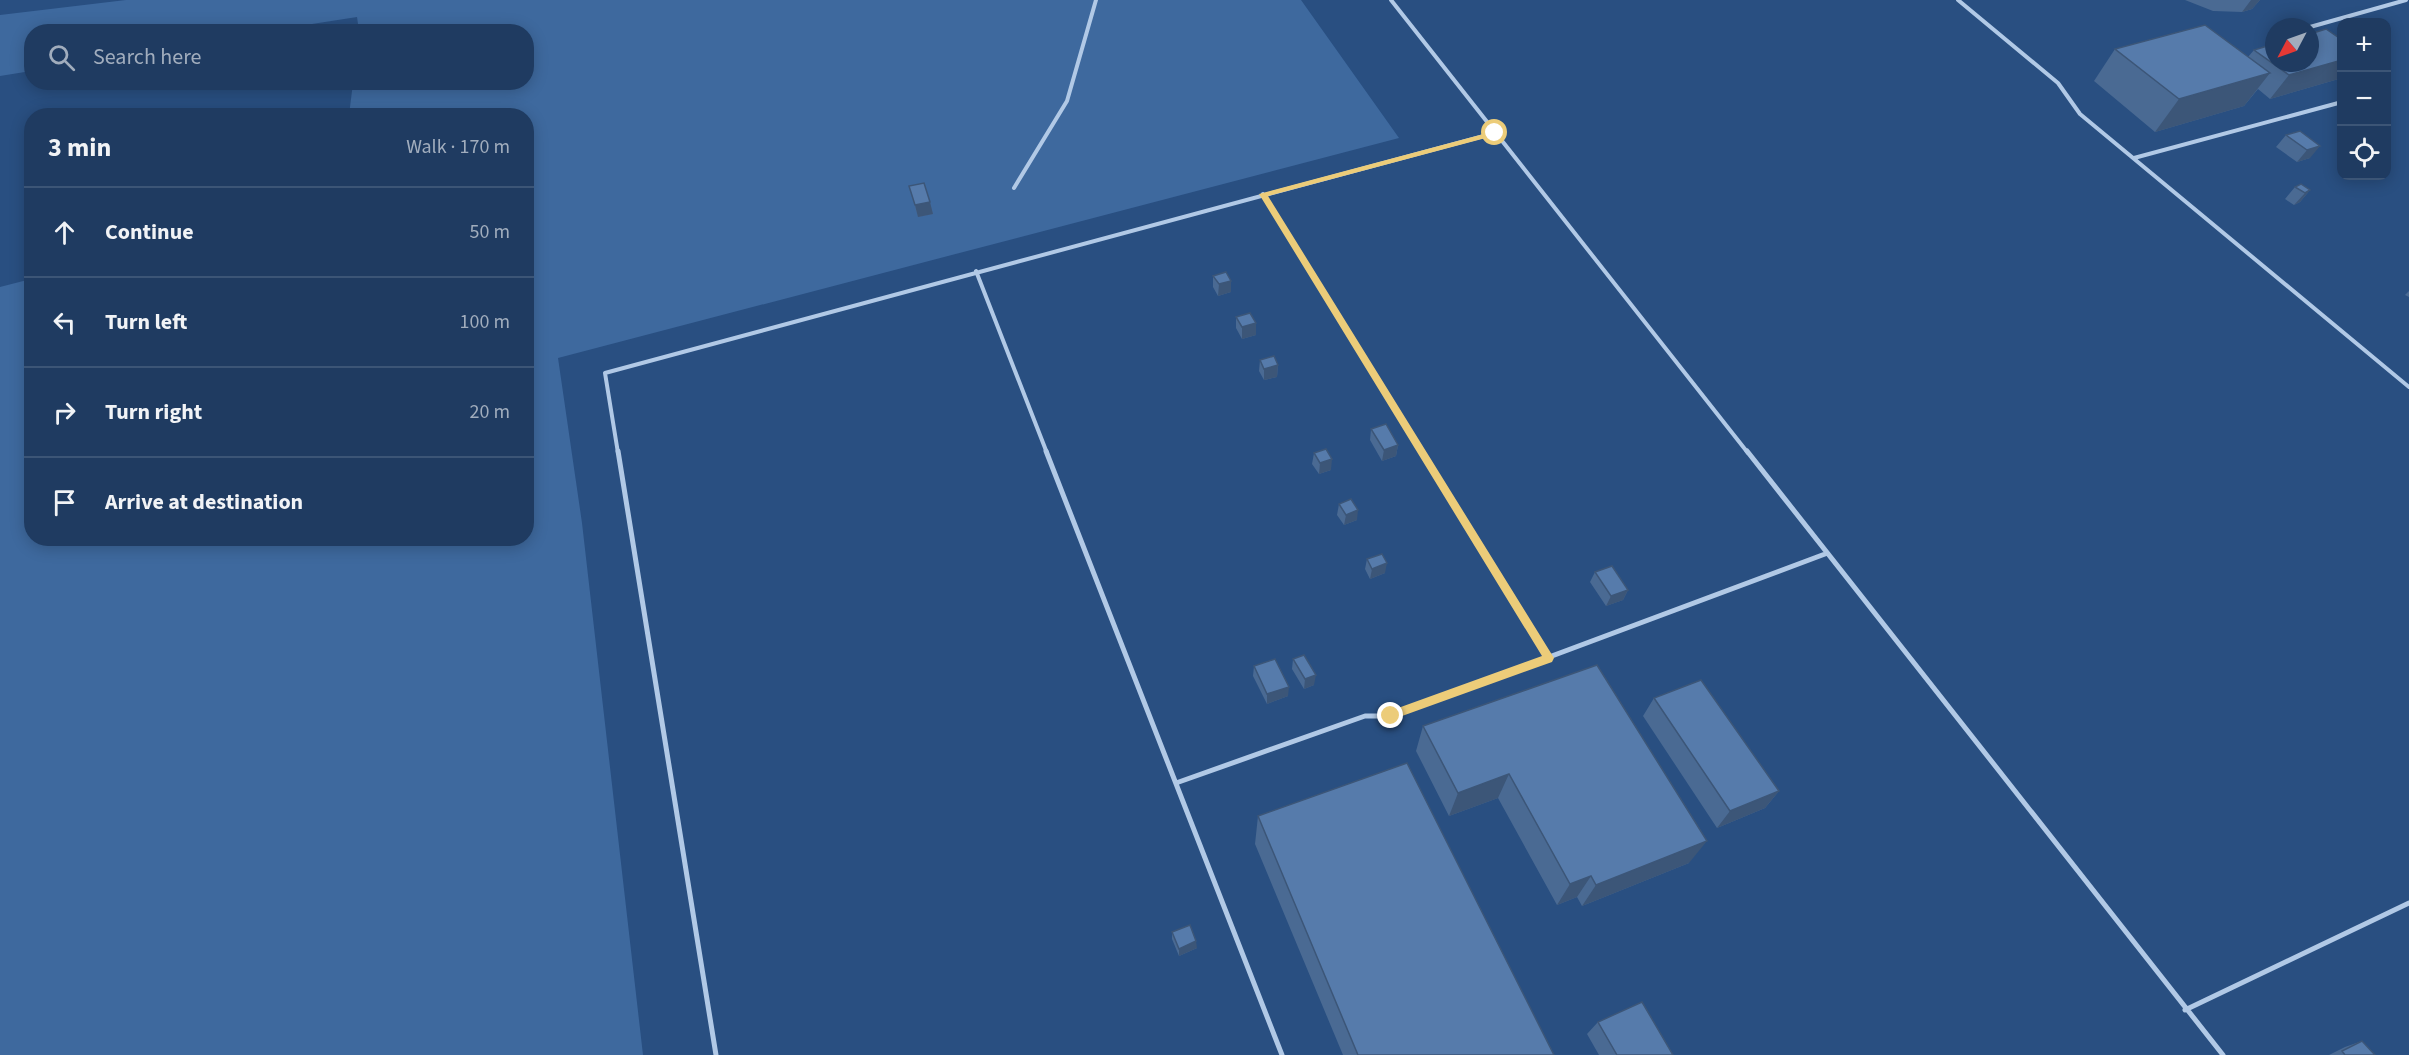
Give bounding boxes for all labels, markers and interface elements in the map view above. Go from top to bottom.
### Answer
north arrow [2265,18,2319,72]
map controls [2337,18,2391,180]
button: + [2337,18,2391,72]
search box [24,24,534,90]
icon: search [45,41,78,74]
text: Search here [93,41,201,73]
button: − [2337,72,2391,126]
route start [1481,119,1507,145]
button: locate [2337,126,2391,180]
text: 3 min [48,129,111,166]
text: Walk · 170 m [406,133,510,161]
icon: ahead [48,216,81,249]
text: Continue [105,216,194,248]
text: 50 m [470,218,510,246]
icon: left [48,306,81,339]
text: Turn left [105,306,187,338]
text: 100 m [460,308,510,336]
icon: right [48,396,81,429]
text: Turn right [105,396,202,428]
text: 20 m [470,398,510,426]
icon: arrive [48,486,81,519]
text: Arrive at destination [105,486,303,518]
route end [1377,702,1403,728]

